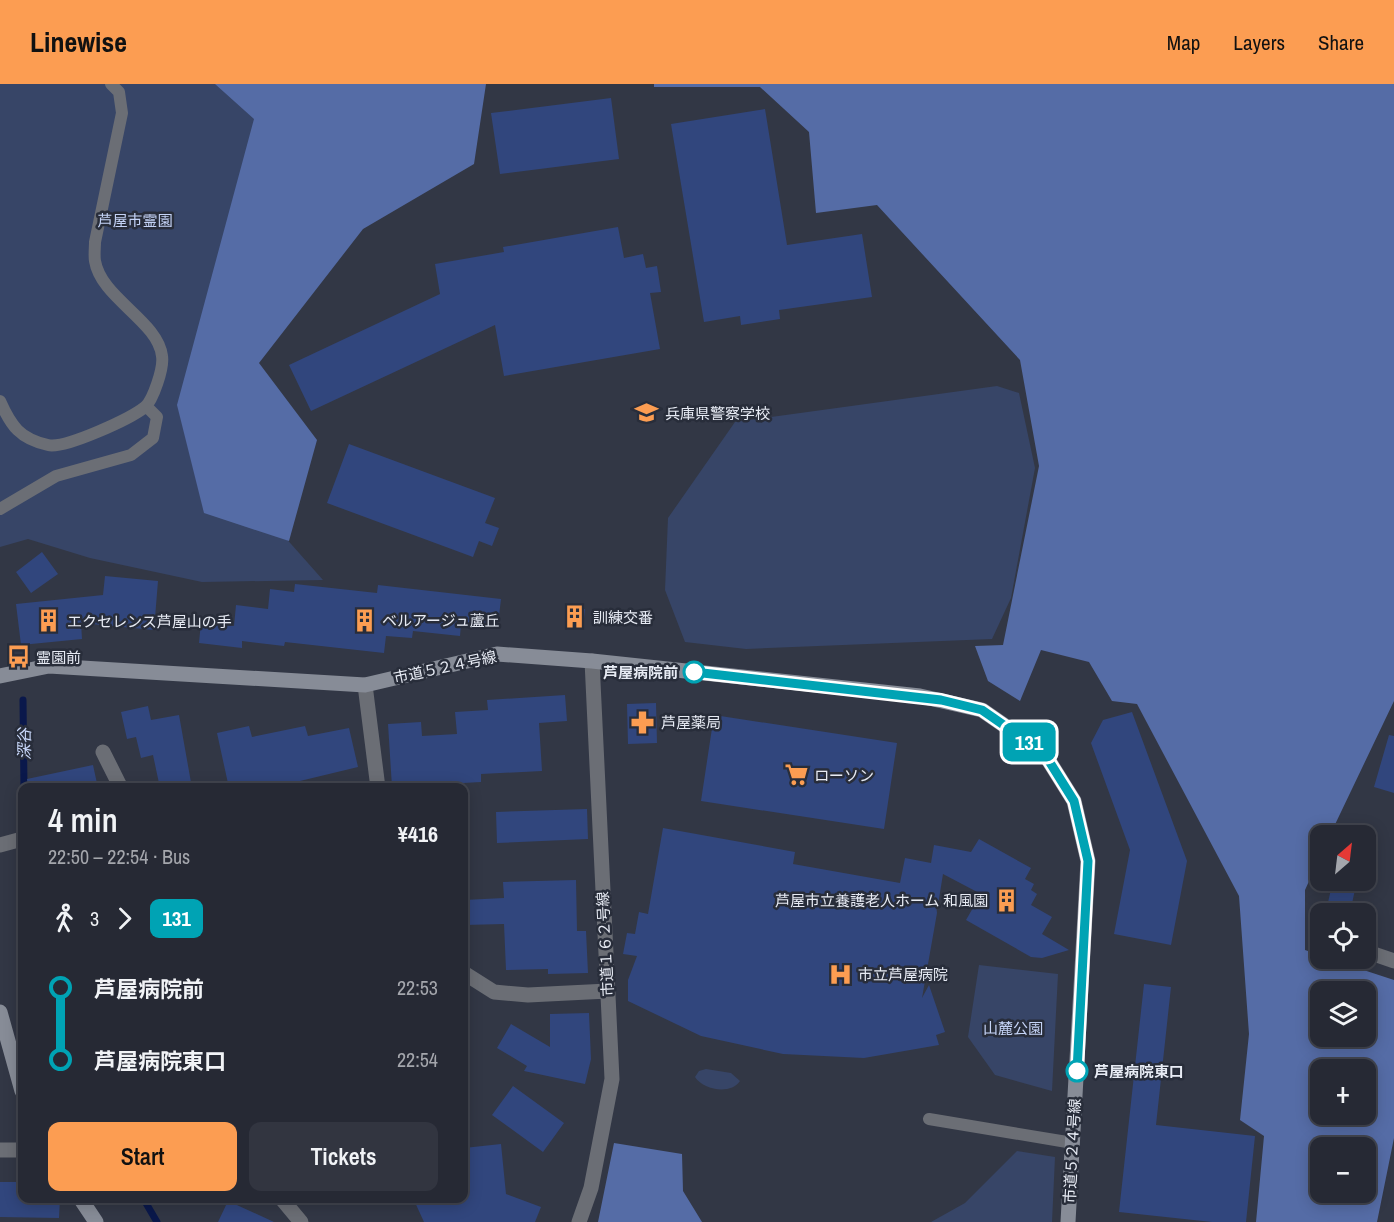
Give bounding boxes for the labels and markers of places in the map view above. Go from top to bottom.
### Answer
school or university icon: 兵庫県警察学校 [634,400,660,426]
place label: 兵庫県警察学校 [665,403,770,424]
building icon: 訓練交番 [562,604,588,630]
building icon: ベルアージュ蘆丘 [351,607,377,633]
place label: 訓練交番 [593,607,653,628]
building icon: エクセレンス芦屋山の手 [36,608,62,634]
place label: ベルアージュ蘆丘 [382,610,500,631]
place label: エクセレンス芦屋山の手 [67,611,232,632]
bus stop icon: 霊園前 [5,644,31,670]
place label: 霊園前 [36,647,81,668]
marker: 芦屋病院前 [683,661,705,683]
place label: 芦屋病院前 [603,662,678,683]
pharmacy icon: 芦屋薬局 [630,709,656,735]
place label: 芦屋薬局 [661,712,721,733]
supermarket icon: ローソン [783,762,809,788]
place label: ローソン [814,765,874,786]
building icon: 芦屋市立養護老人ホーム 和風園 [993,887,1019,913]
place label: 芦屋市立養護老人ホーム 和風園 [775,890,988,911]
hospital icon: 市立芦屋病院 [827,961,853,987]
place label: 市立芦屋病院 [858,964,948,985]
marker: 芦屋病院東口 [1066,1060,1088,1082]
place label: 芦屋病院東口 [1094,1061,1184,1082]

